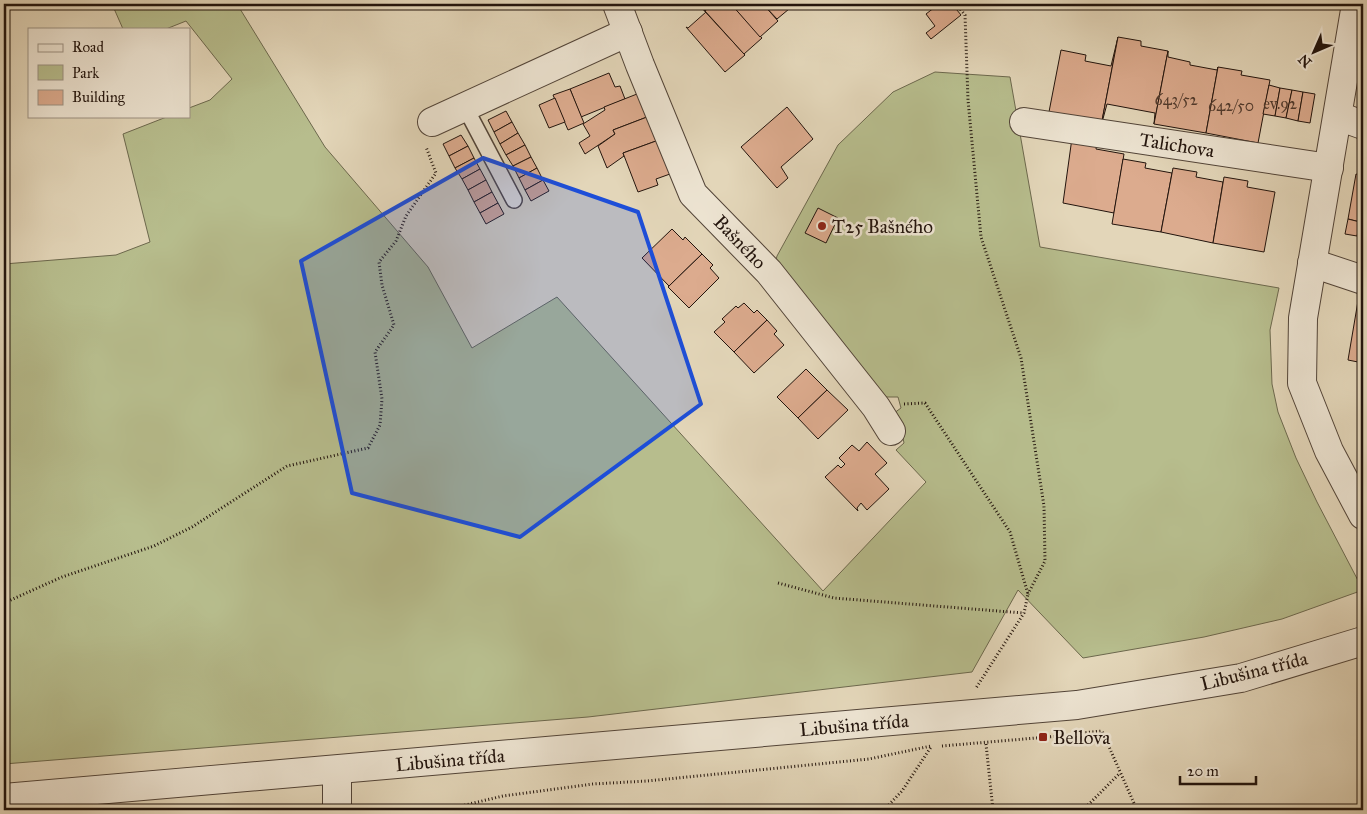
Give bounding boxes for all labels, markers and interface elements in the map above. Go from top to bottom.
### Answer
legend [28,28,190,118]
north arrow [1290,28,1340,78]
text: Road [72,38,104,56]
text: N [1295,51,1315,71]
text: Park [72,64,99,82]
text: Building [72,88,126,106]
house number: 643/52 [1154,90,1198,109]
house number: ev.92 [1263,94,1297,113]
house number: 642/50 [1208,96,1254,115]
street label: Talichova [1138,128,1217,162]
street label: Bašného [709,210,771,274]
place label: T25 Bašného [832,215,933,238]
marker: T25 Bašného [816,220,828,232]
street label: Libušina třída [1198,646,1311,695]
street label: Libušina třída [798,709,911,741]
place label: Bellova [1053,726,1111,749]
marker: Bellova [1037,731,1049,743]
street label: Libušina třída [394,744,507,776]
scale bar [1180,754,1256,786]
text: 20 m [1187,762,1219,780]

